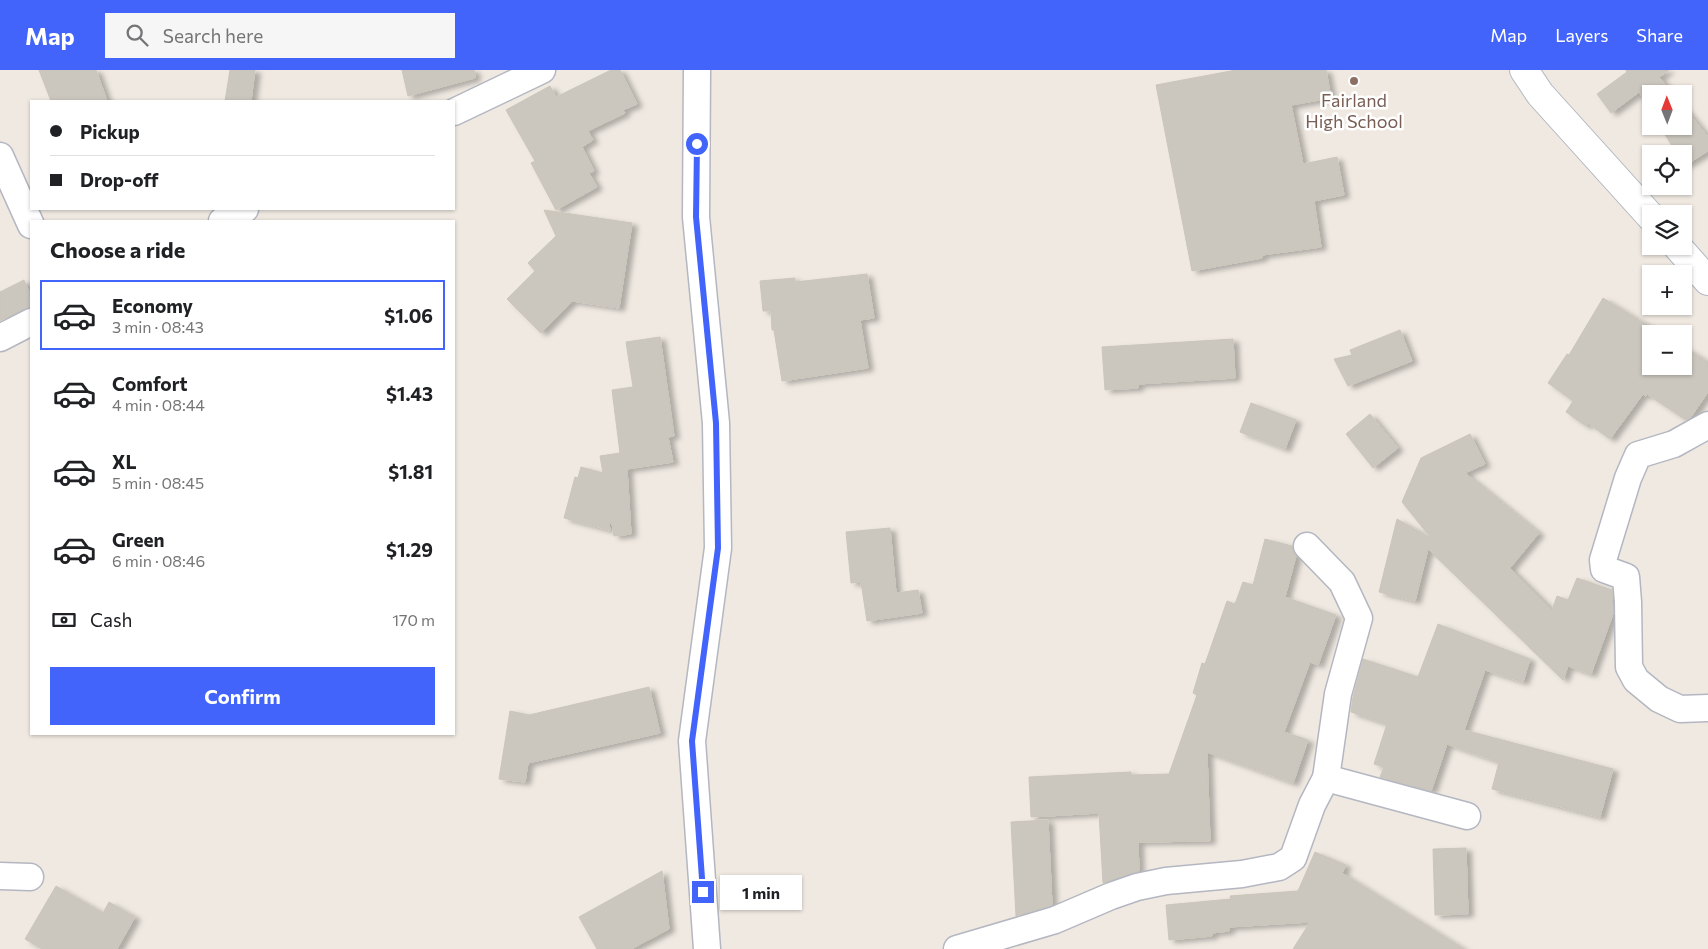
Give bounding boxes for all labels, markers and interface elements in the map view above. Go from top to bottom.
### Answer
search box [105,13,455,58]
text: Map [25,21,75,50]
icon: search [123,21,151,49]
text: Search here [163,24,263,47]
text: Map [1490,24,1527,46]
text: Layers [1555,24,1608,46]
text: Share [1636,24,1683,46]
marker: Fairland High School [1348,75,1360,87]
north arrow [1642,85,1692,135]
map controls [1642,85,1692,375]
place label: Fairland High School [1305,89,1403,132]
text: Pickup [80,120,140,143]
route start [686,133,708,155]
button: locate [1642,145,1692,195]
text: Drop-off [80,168,159,191]
button: layers [1642,205,1692,255]
text: Choose a ride [50,236,185,263]
button: + [1642,265,1692,315]
icon: car [52,293,97,338]
text: Economy [112,294,193,317]
text: $1.06 [384,304,433,327]
text: 3 min · 08:43 [112,317,204,336]
button: − [1642,325,1692,375]
icon: car [52,371,97,416]
text: Comfort [112,372,188,395]
text: $1.43 [386,382,433,405]
text: 4 min · 08:44 [112,395,205,414]
icon: car [52,449,97,494]
text: XL [112,450,137,473]
text: $1.81 [388,460,433,483]
text: 5 min · 08:45 [112,473,204,492]
icon: car [52,527,97,572]
text: Green [112,528,164,551]
text: $1.29 [386,538,433,561]
text: 6 min · 08:46 [112,551,205,570]
icon: cash [50,606,78,634]
text: Cash [90,608,132,631]
text: 170 m [392,610,435,629]
button: Confirm [50,667,435,725]
callout: 1 min [720,874,803,910]
route end [692,881,714,903]
text: 1 min [742,883,780,902]

